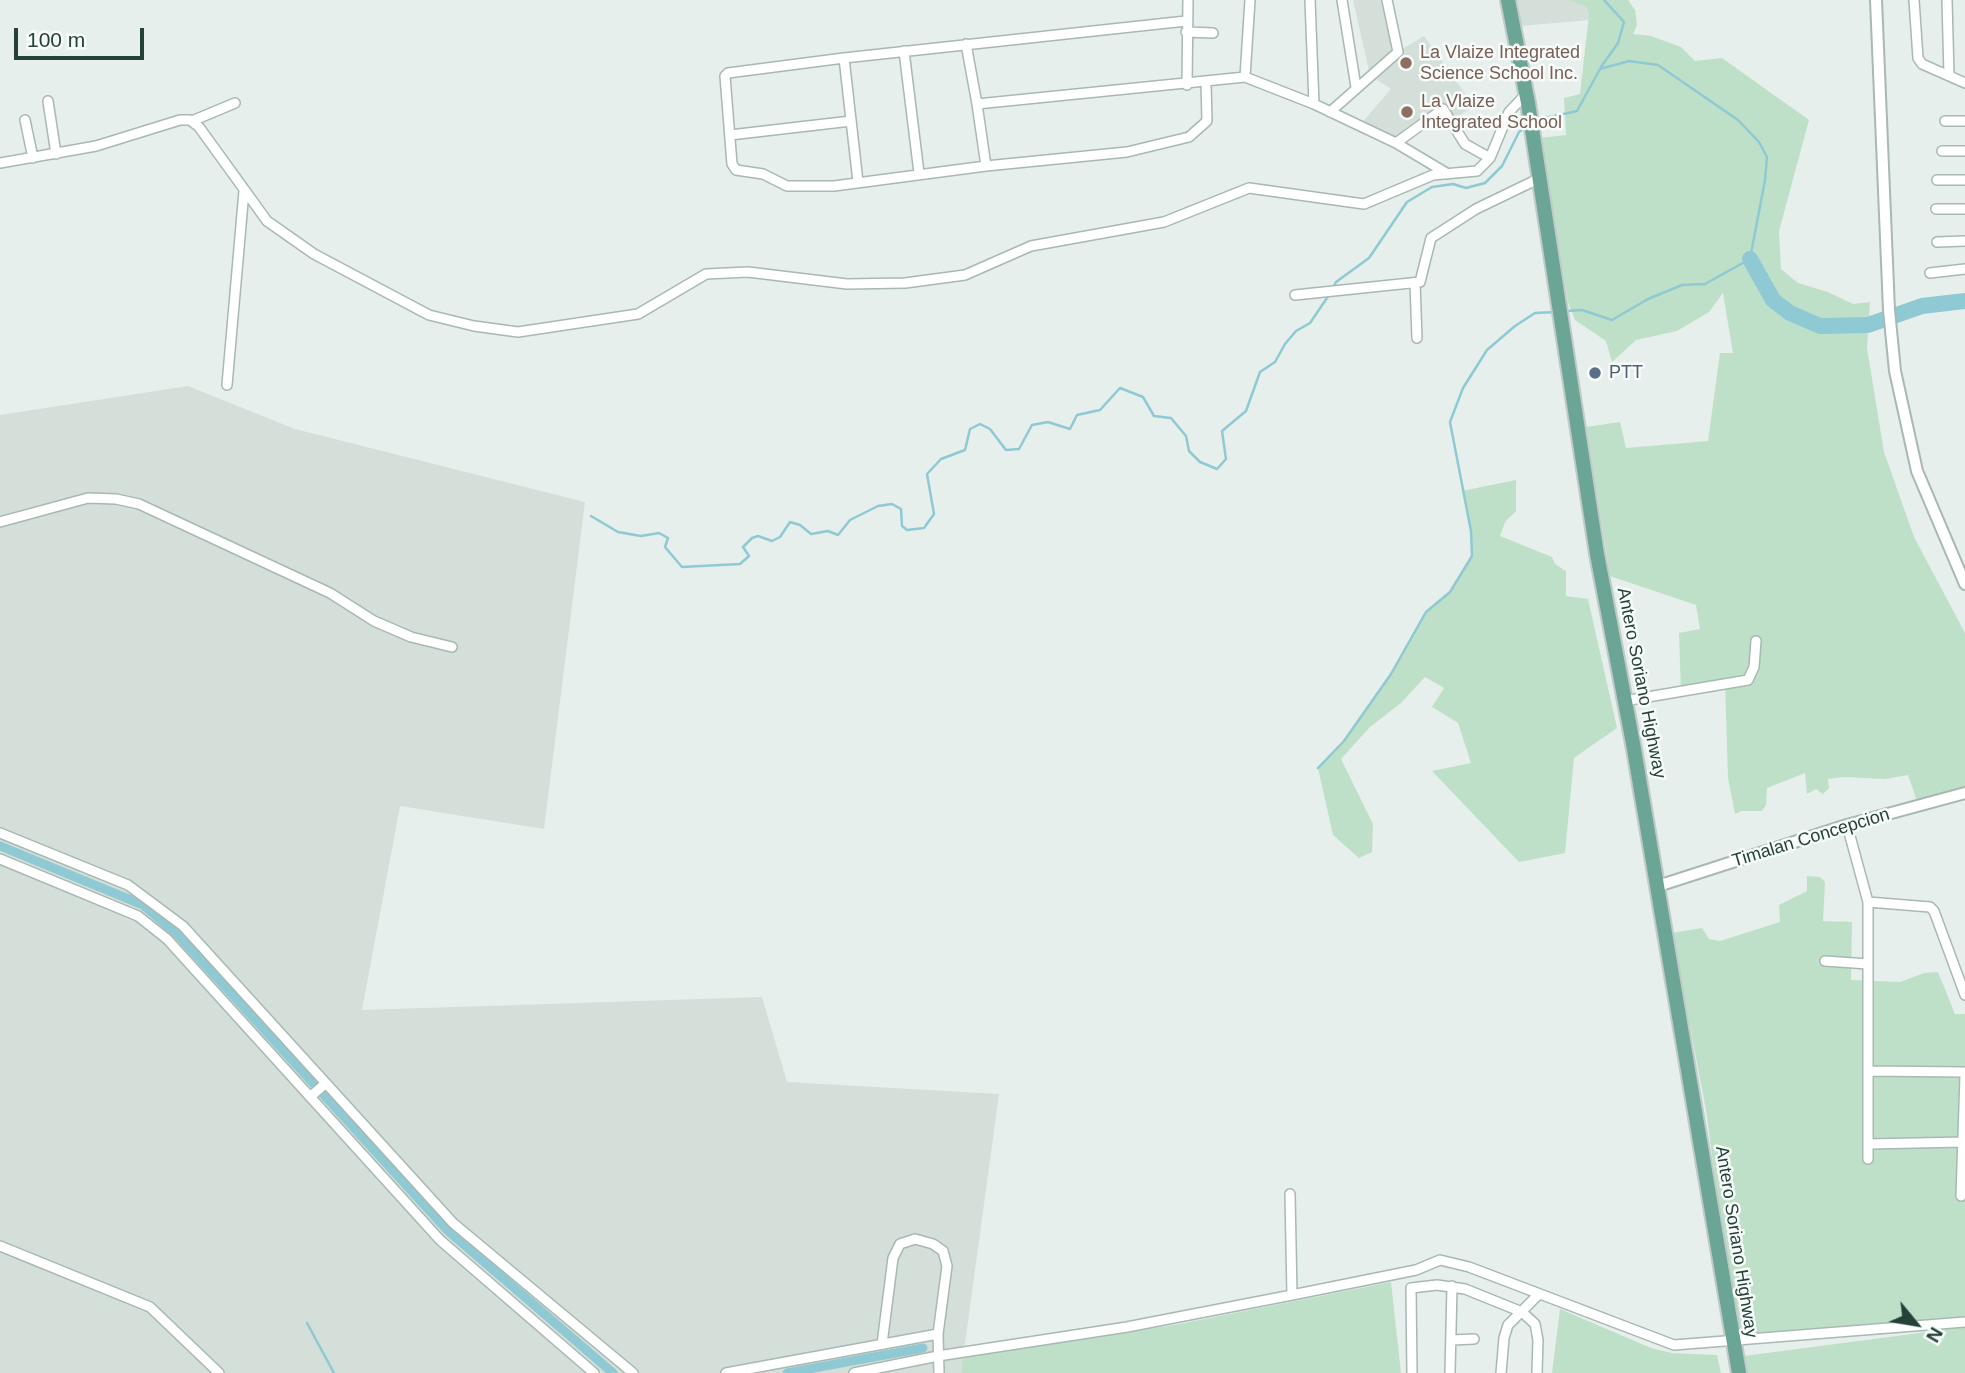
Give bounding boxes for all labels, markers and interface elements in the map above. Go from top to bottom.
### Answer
scale bar [18,14,147,58]
text: 100 m [27,28,85,51]
place label: La Vlaize Integrated Science School Inc. [1420,42,1580,84]
marker: La Vlaize Integrated Science School Inc. [1398,55,1414,71]
place label: La Vlaize Integrated School [1421,91,1562,134]
marker: La Vlaize Integrated School [1399,104,1415,120]
place label: PTT [1609,362,1643,384]
marker: PTT [1587,365,1603,381]
street label: Antero Soriano Highway [1612,586,1670,780]
street label: Timalan Concepcion [1730,804,1892,872]
street label: Antero Soriano Highway [1710,1144,1762,1340]
north arrow [1881,1289,1951,1359]
text: N [1922,1324,1947,1346]

